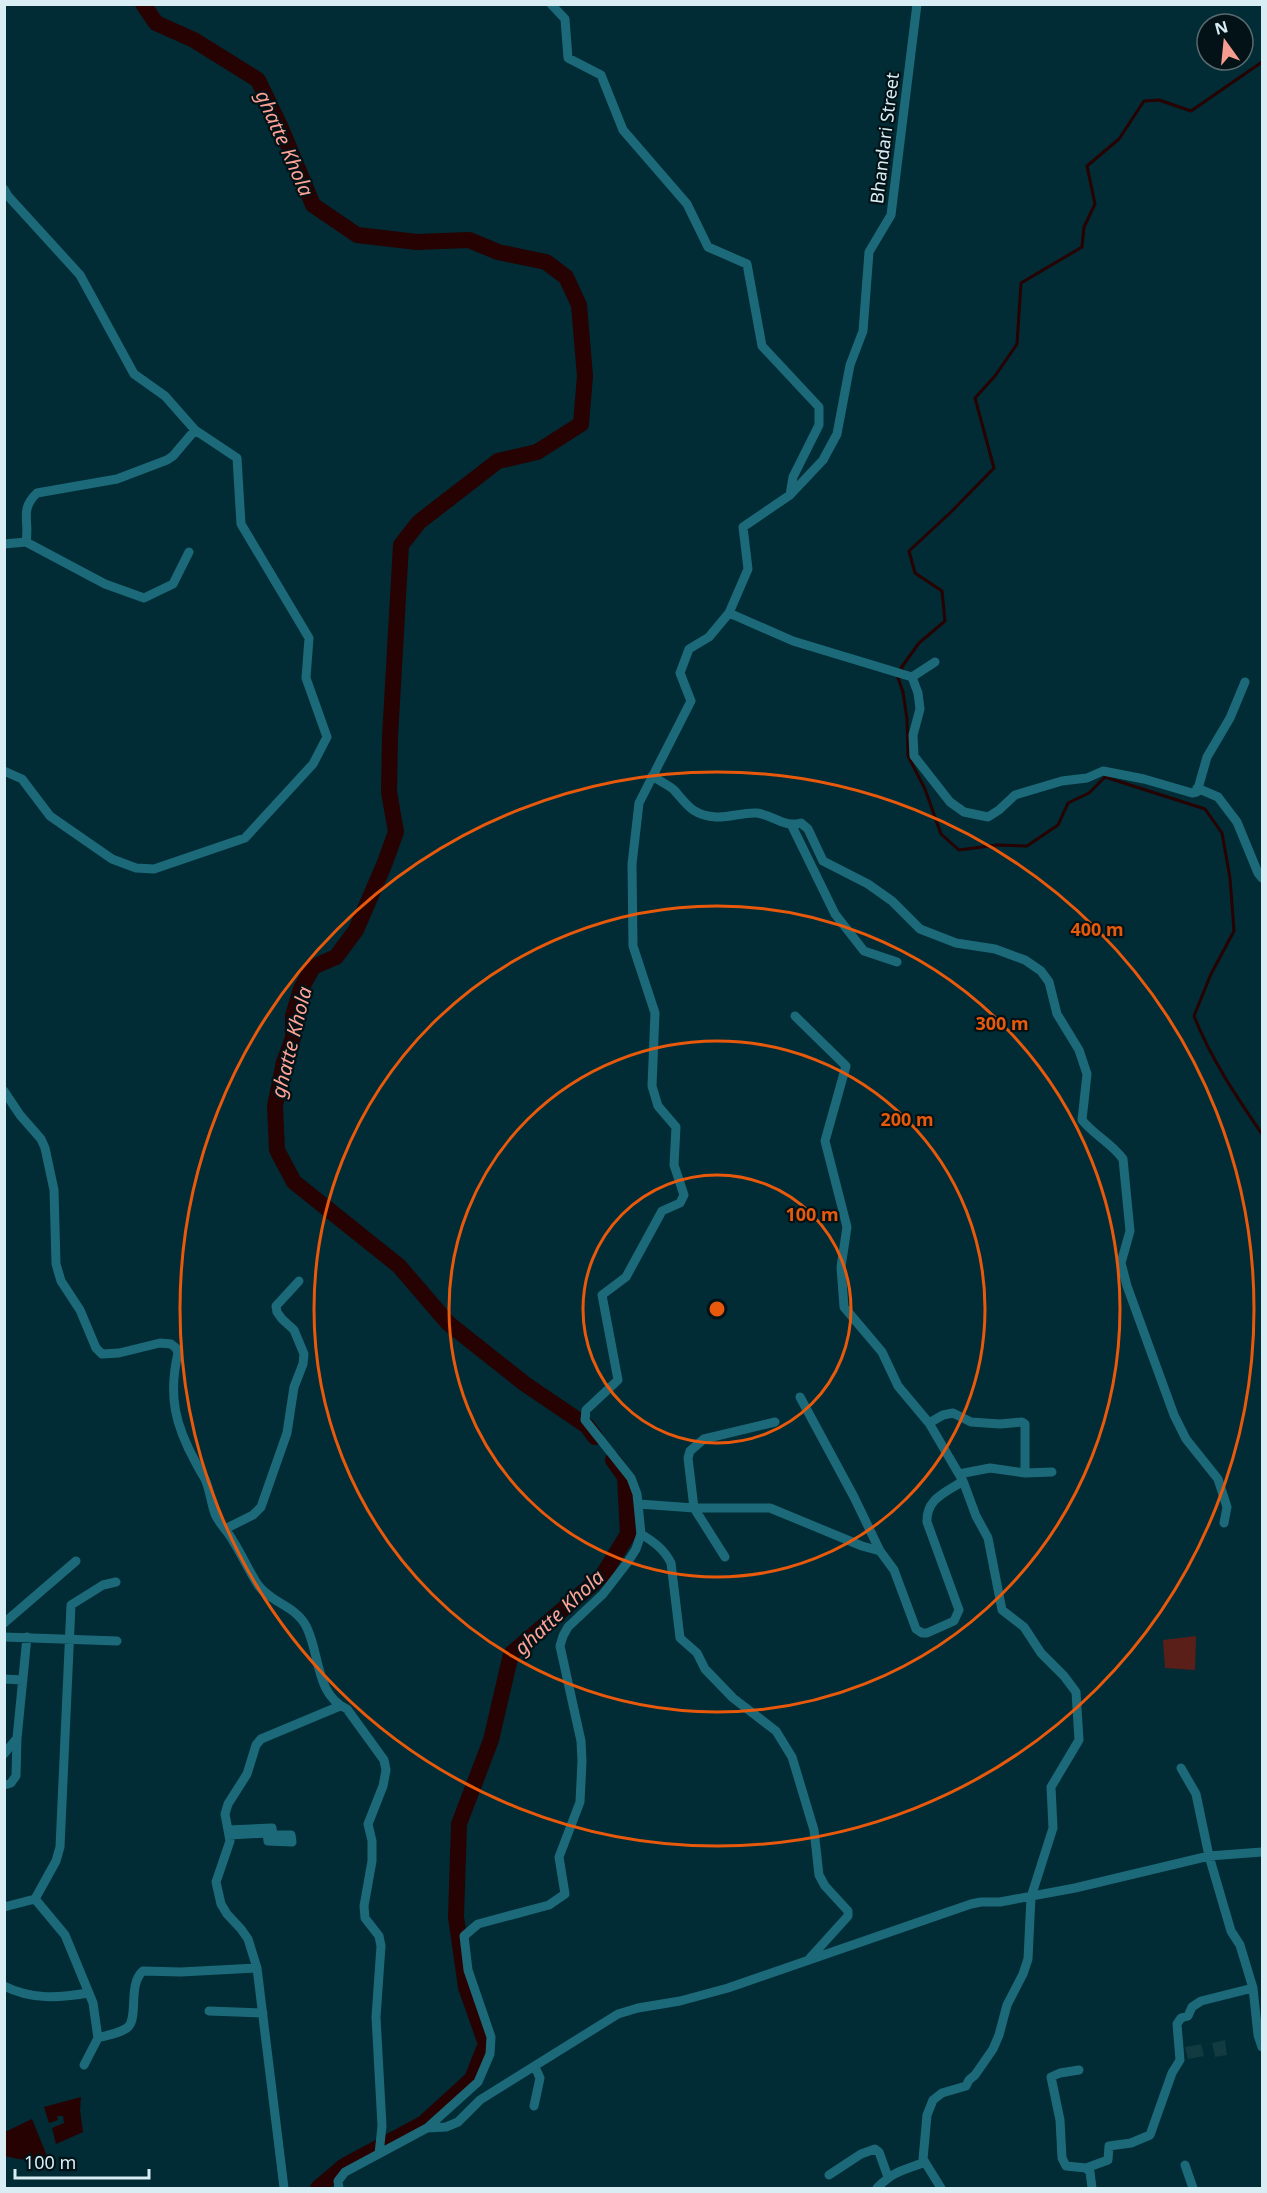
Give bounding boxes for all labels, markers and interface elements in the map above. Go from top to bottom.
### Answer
north arrow [1195,12,1255,72]
text: N [1212,15,1230,40]
street label: Bhandari Street [864,70,904,205]
water label: ghatte Khola [250,86,320,200]
text: 400 m [1070,917,1124,941]
water label: ghatte Khola [264,984,318,1100]
text: 300 m [975,1011,1029,1035]
text: 200 m [880,1107,934,1131]
text: 100 m [785,1202,839,1226]
centre of rings [707,1299,727,1319]
water label: ghatte Khola [508,1563,610,1661]
scale bar [15,2142,148,2180]
text: 100 m [24,2150,76,2174]

